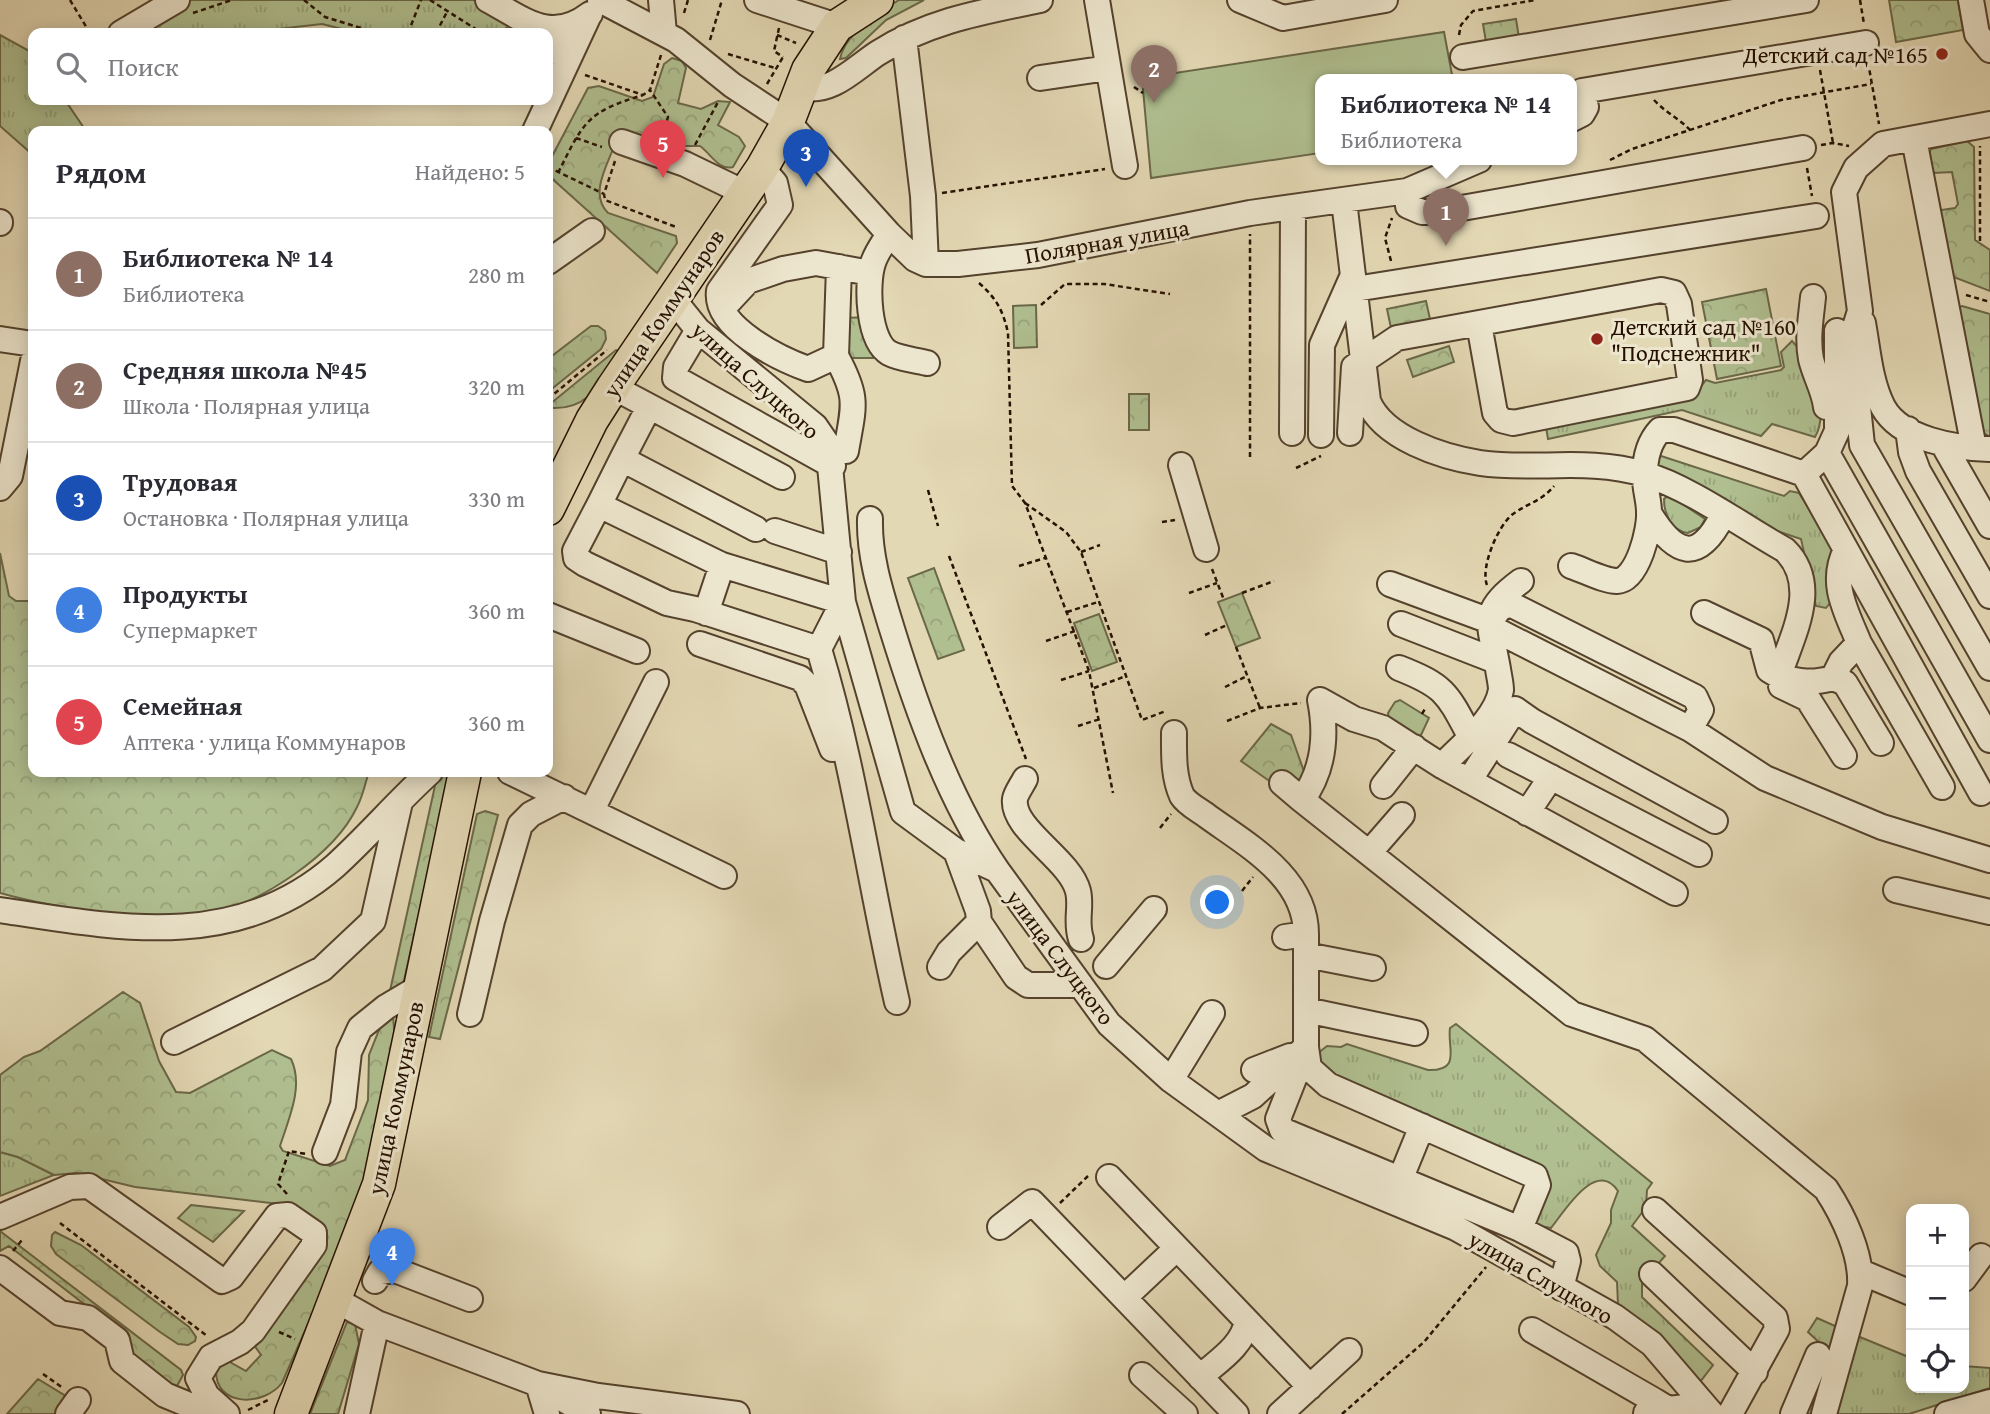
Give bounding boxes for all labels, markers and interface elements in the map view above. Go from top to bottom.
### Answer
search box [28,28,553,105]
place label: Детский сад №165 [1742,38,1928,71]
pin: 2 [1131,45,1177,103]
marker: Детский сад №165 [1934,46,1950,62]
text: Поиск [108,47,179,86]
icon: search [52,48,90,86]
popup [1315,74,1577,165]
text: Библиотека № 14 [1341,84,1551,123]
pin: 5 [640,120,686,178]
text: Библиотека [1341,123,1462,156]
pin: 3 [783,129,829,187]
text: Рядом [56,150,147,194]
text: Найдено: 5 [415,155,525,188]
pin: 1 [1423,188,1469,246]
street label: Полярная улица [1022,210,1192,272]
street label: улица Коммунаров [594,222,732,405]
text: Библиотека № 14 [123,238,334,277]
text: 1 [73,258,85,291]
text: 280 m [468,258,525,291]
text: Библиотека [123,277,244,310]
place label: Детский сад №160 "Подснежник" [1610,310,1796,369]
street label: улица Слуцкого [684,313,827,447]
marker: Детский сад №160 "Подснежник" [1589,331,1605,347]
text: Средняя школа №45 [123,350,367,389]
text: 2 [73,370,85,403]
text: 320 m [468,370,525,403]
text: Школа · Полярная улица [123,389,370,422]
text: Трудовая [123,462,238,501]
text: 3 [73,482,85,515]
text: 330 m [468,482,525,515]
text: Остановка · Полярная улица [123,501,409,534]
text: Продукты [123,574,248,613]
text: 4 [73,594,85,627]
text: 360 m [468,594,525,627]
text: Супермаркет [123,613,257,646]
text: Семейная [123,686,242,725]
text: 5 [73,706,85,739]
text: 360 m [468,706,525,739]
text: Аптека · улица Коммунаров [123,725,406,758]
street label: улица Слуцкого [998,881,1123,1032]
your location [1200,885,1234,919]
street label: улица Коммунаров [358,998,432,1199]
map controls [1906,1204,1969,1393]
button: + [1906,1204,1969,1267]
street label: улица Слуцкого [1462,1222,1620,1332]
pin: 4 [369,1228,415,1286]
button: − [1906,1267,1969,1330]
button: locate [1906,1330,1969,1393]

